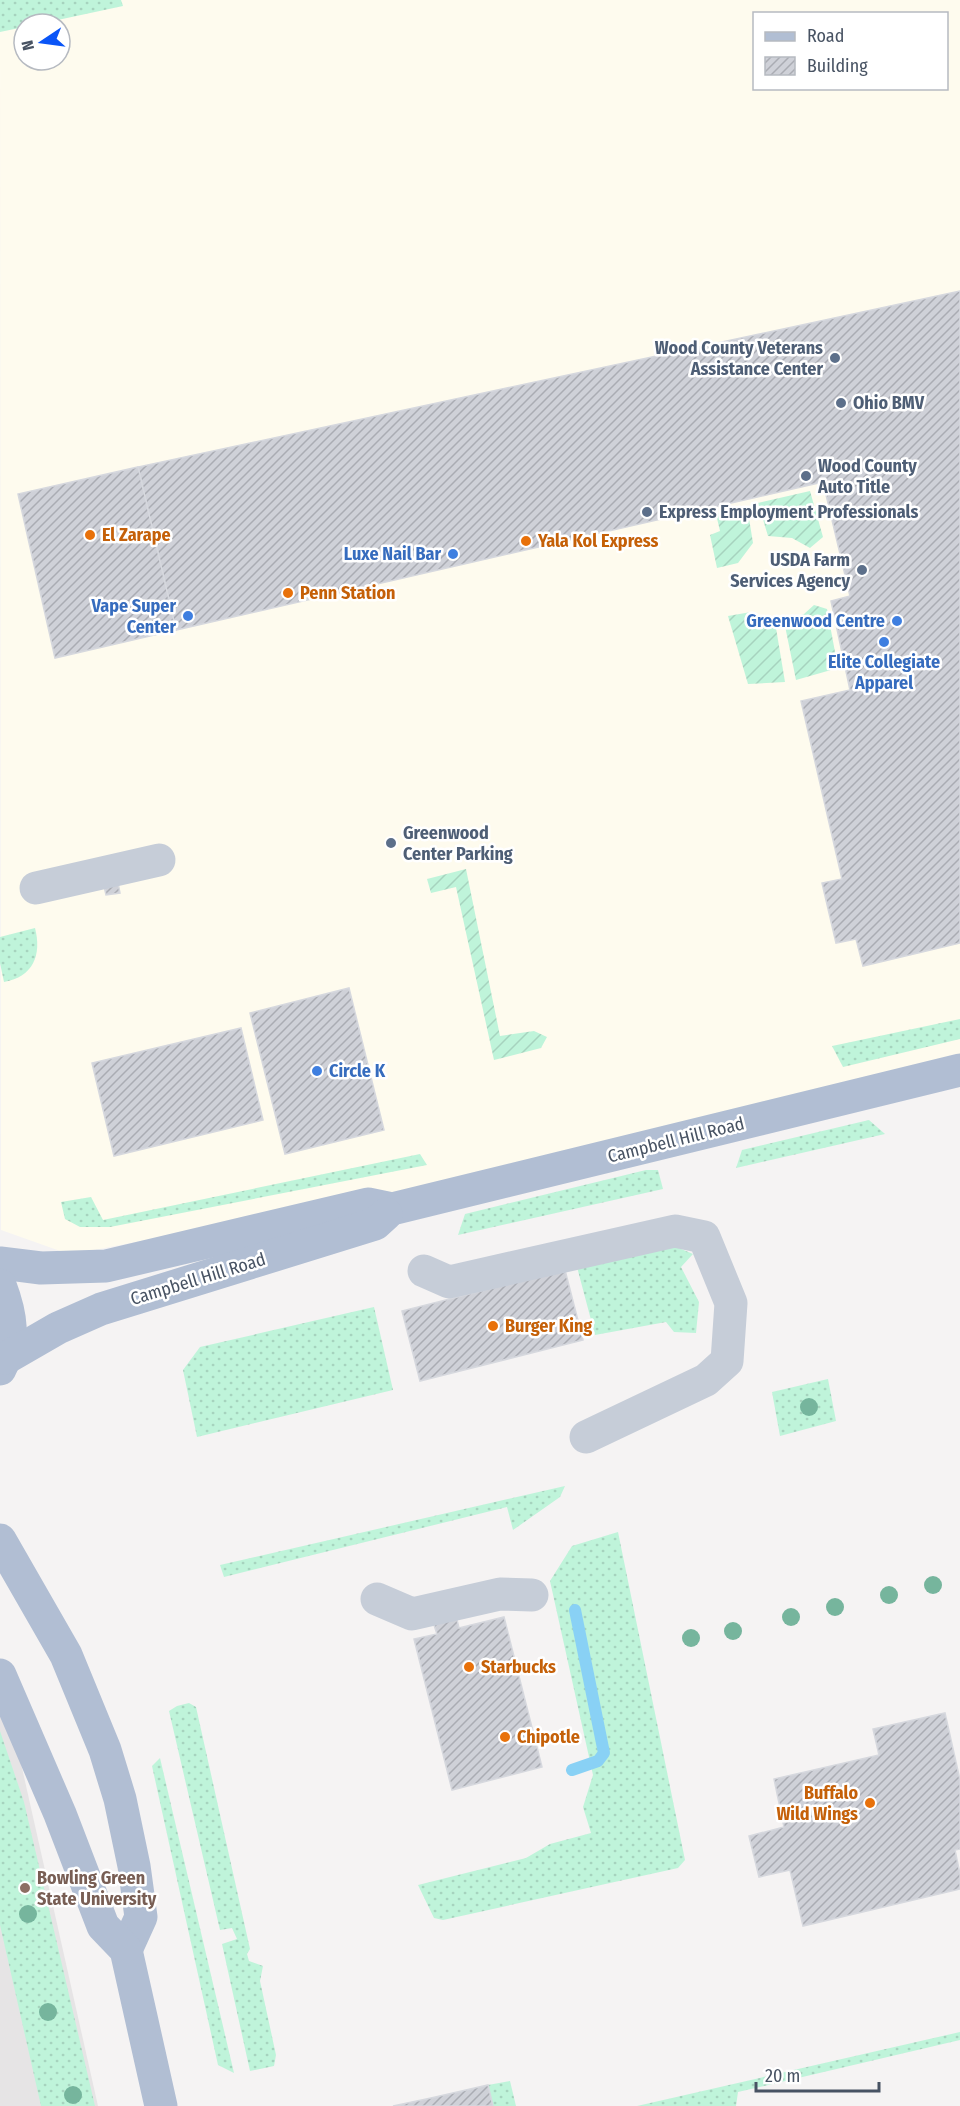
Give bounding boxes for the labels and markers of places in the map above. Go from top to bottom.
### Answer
place label: Wood County Veterans Assistance Center [655,337,823,380]
marker: Wood County Veterans Assistance Center [828,351,842,365]
place label: Ohio BMV [853,392,925,414]
marker: Ohio BMV [834,396,848,410]
place label: Wood County Auto Title [817,455,917,498]
marker: Wood County Auto Title [799,469,813,483]
place label: Express Employment Professionals [659,501,918,523]
marker: Express Employment Professionals [640,505,654,519]
place label: El Zarape [102,524,171,546]
marker: El Zarape [83,528,97,542]
place label: Yala Kol Express [537,530,659,552]
marker: Yala Kol Express [519,534,533,548]
place label: Luxe Nail Bar [344,543,441,565]
marker: Luxe Nail Bar [446,547,460,561]
place label: USDA Farm Services Agency [730,549,850,592]
marker: USDA Farm Services Agency [855,563,869,577]
place label: Penn Station [300,582,395,604]
marker: Penn Station [281,586,295,600]
place label: Vape Super Center [91,595,176,638]
marker: Vape Super Center [181,609,195,623]
place label: Greenwood Centre [746,610,885,632]
marker: Greenwood Centre [890,614,904,628]
marker: Elite Collegiate Apparel [877,635,891,649]
place label: Elite Collegiate Apparel [828,651,940,694]
place label: Greenwood Center Parking [403,822,513,865]
marker: Greenwood Center Parking [384,836,398,850]
place label: Circle K [329,1060,386,1082]
marker: Circle K [310,1064,324,1078]
place label: Burger King [505,1315,592,1337]
marker: Burger King [486,1319,500,1333]
place label: Starbucks [481,1656,556,1678]
marker: Starbucks [462,1660,476,1674]
place label: Chipotle [517,1726,580,1748]
marker: Chipotle [498,1730,512,1744]
place label: Buffalo Wild Wings [776,1782,858,1825]
marker: Buffalo Wild Wings [863,1796,877,1810]
place label: Bowling Green State University [37,1867,157,1910]
marker: Bowling Green State University [18,1881,32,1895]

